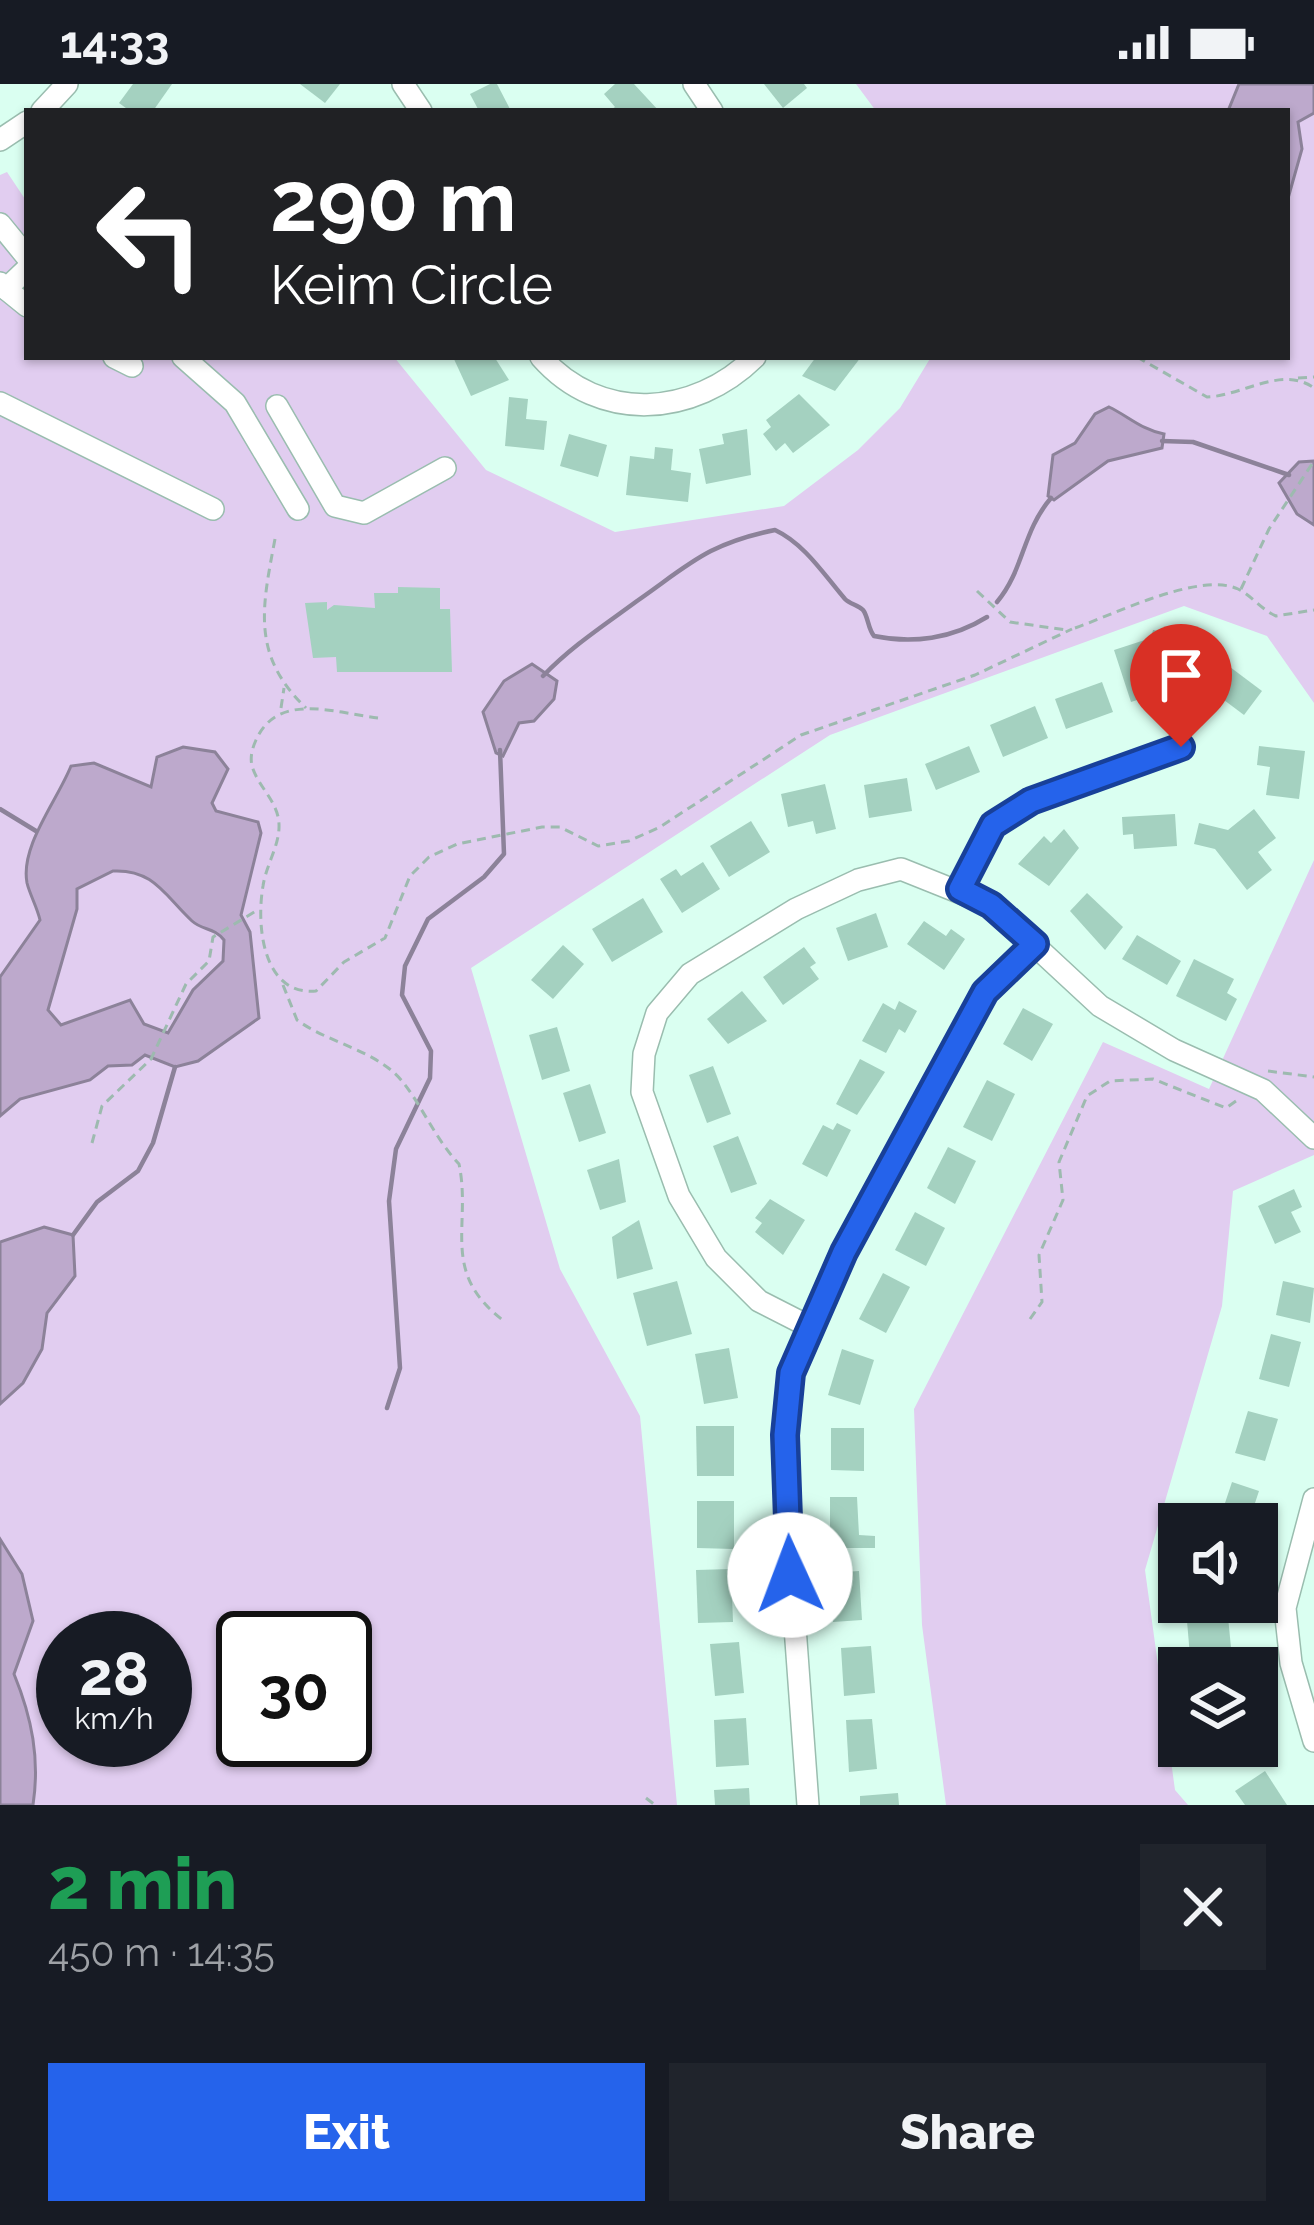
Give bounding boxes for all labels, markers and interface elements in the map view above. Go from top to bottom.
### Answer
text: 14:33 [60,16,169,69]
text: 290 m [270,152,517,251]
icon: left [72,156,228,312]
text: Keim Circle [270,253,553,317]
pin [1130,624,1232,747]
icon: arrive [1148,642,1214,708]
map controls [1158,1503,1278,1767]
button: sound [1158,1503,1278,1623]
position arrow [727,1512,853,1638]
speed limit sign: 30 [216,1611,372,1767]
text: 28 [79,1639,149,1709]
button: layers [1158,1647,1278,1767]
text: km/h [74,1701,154,1736]
text: 2 min [48,1841,237,1926]
button: close [1140,1844,1266,1970]
text: 450 m · 14:35 [48,1929,275,1975]
button: Exit [48,2063,645,2201]
button: Share [669,2063,1266,2201]

